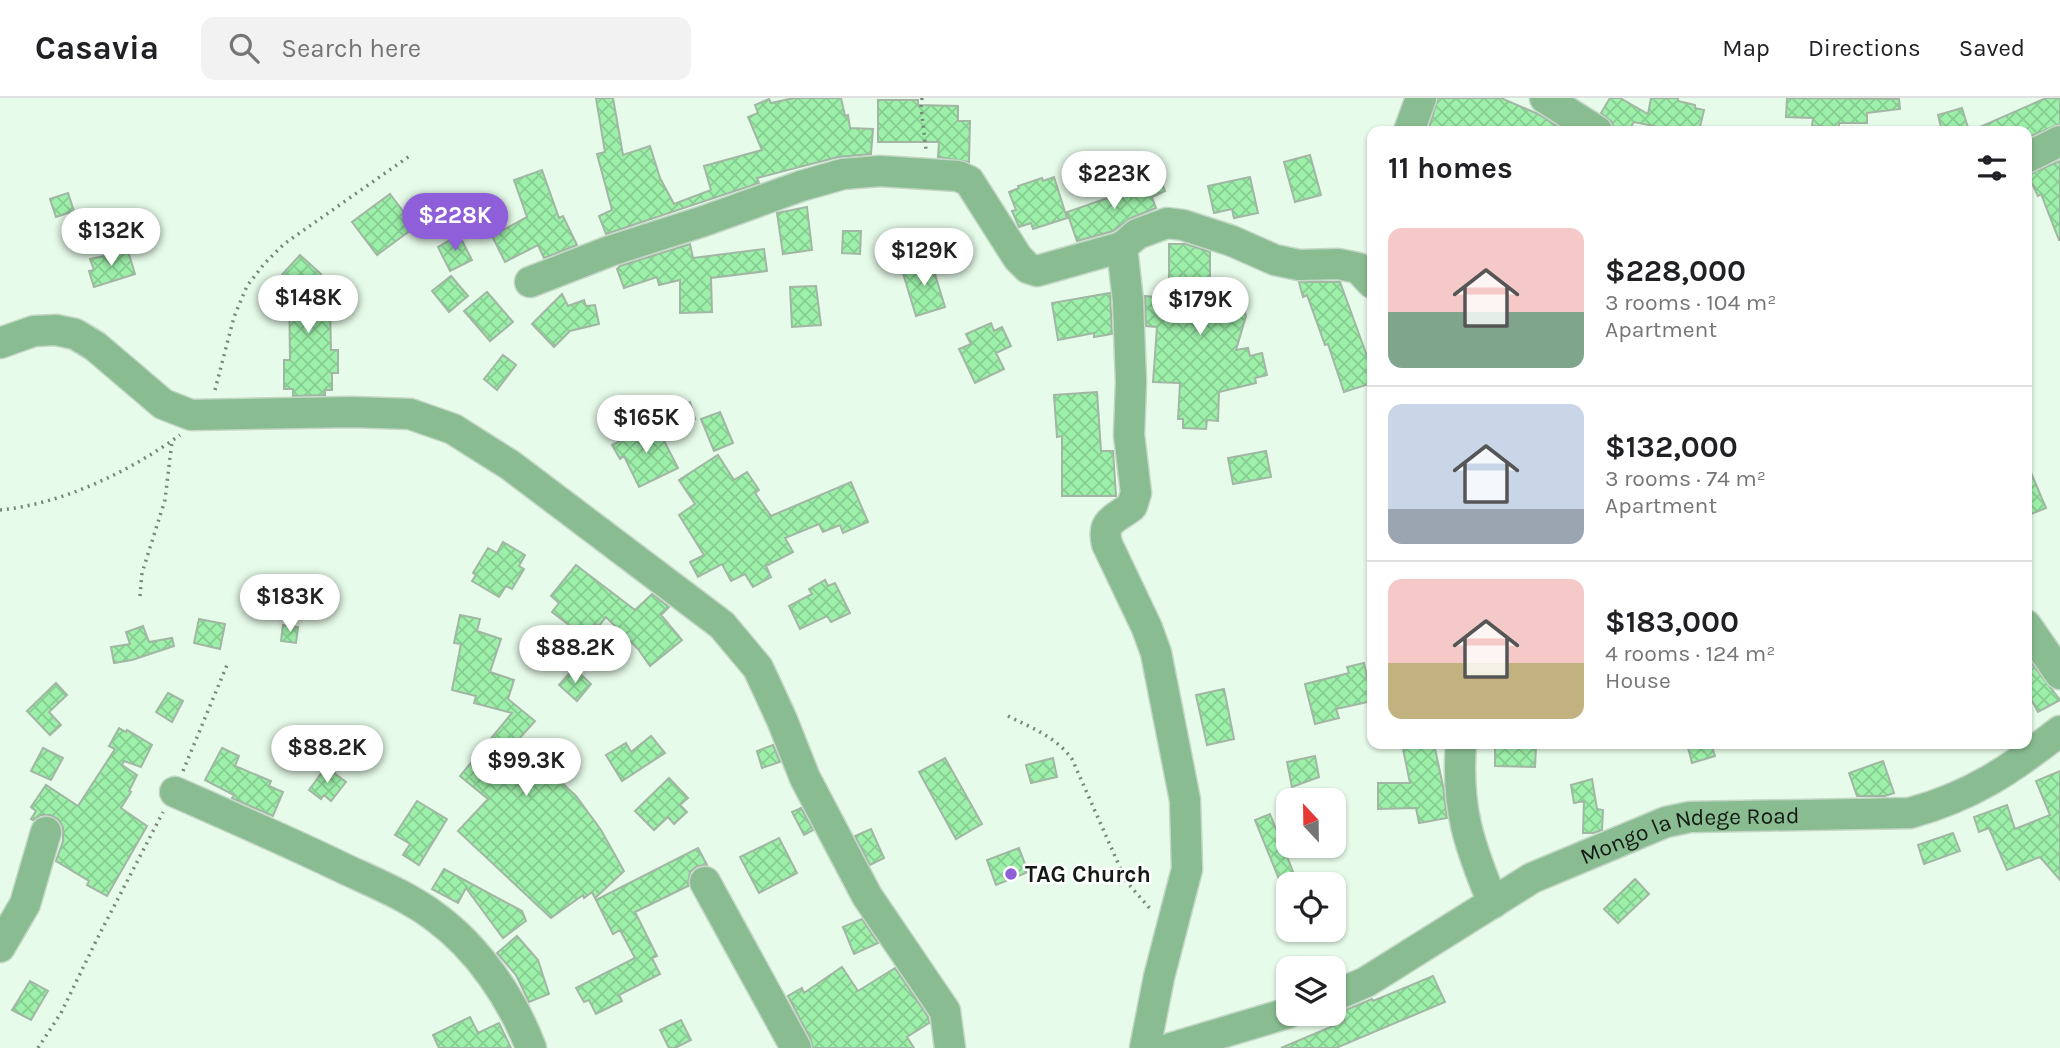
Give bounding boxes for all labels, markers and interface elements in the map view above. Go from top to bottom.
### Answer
search box [201,17,691,80]
text: Casavia [35,29,159,67]
icon: search [225,29,263,67]
text: Search here [281,33,421,64]
text: Map [1722,34,1770,62]
text: Directions [1808,34,1921,62]
text: Saved [1959,34,2025,62]
icon: filters [1973,149,2011,187]
text: 11 homes [1388,150,1513,186]
pin: $223K [1065,152,1163,211]
text: $223K [1077,160,1151,187]
pin: $228K [406,194,504,253]
text: $228K [418,202,492,229]
pin: $132K [62,208,160,268]
text: $132K [77,217,145,244]
pin: $129K [875,228,973,288]
text: $129K [890,237,958,264]
text: $228,000 [1605,253,1746,289]
icon: home [1444,256,1528,340]
pin: $148K [259,275,357,335]
pin: $179K [1151,278,1249,337]
text: $148K [274,284,342,311]
text: $179K [1168,286,1232,313]
text: 3 rooms · 104 m² [1605,289,1776,316]
text: Apartment [1605,316,1717,343]
pin: $165K [597,396,695,455]
text: $165K [613,404,679,431]
text: $132,000 [1605,429,1738,465]
icon: home [1444,432,1528,516]
text: 3 rooms · 74 m² [1605,465,1766,492]
text: Apartment [1605,492,1717,519]
pin: $183K [241,574,339,634]
text: $183K [256,583,324,610]
text: $183,000 [1605,604,1739,640]
icon: home [1444,607,1528,691]
pin: $88.2K [518,626,632,685]
text: $88.2K [535,634,615,661]
text: 4 rooms · 124 m² [1605,640,1775,667]
text: House [1605,667,1671,694]
pin: $88.2K [270,726,384,785]
text: $88.2K [287,734,367,761]
pin: $99.3K [469,738,583,798]
text: $99.3K [487,747,565,774]
north arrow [1276,788,1346,858]
map controls [1276,788,1346,1026]
street label: Mongo la Ndege Road [1576,802,1800,870]
place label: TAG Church [1025,861,1151,888]
marker: TAG Church [1003,866,1019,882]
button: locate [1276,872,1346,942]
button: layers [1276,956,1346,1026]

